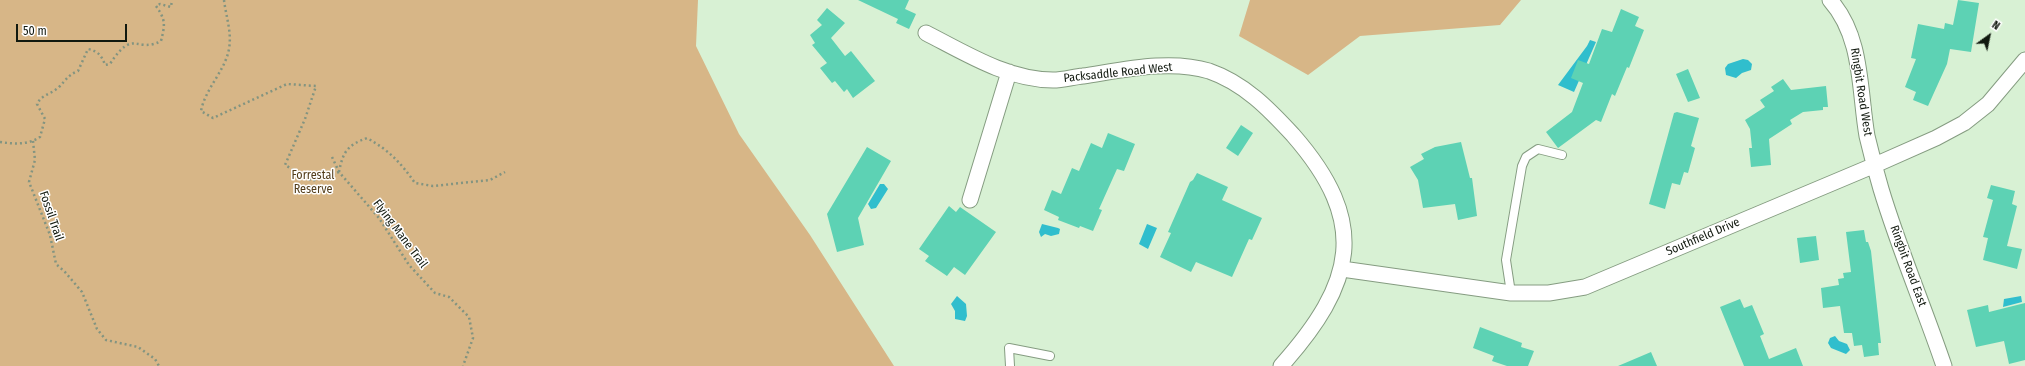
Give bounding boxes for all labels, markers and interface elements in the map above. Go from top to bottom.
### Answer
scale bar [18,16,129,42]
north arrow [1969,16,2009,56]
text: N [1990,18,2002,33]
text: 50 m [23,24,47,38]
street label: Ringbit Road West [1847,47,1875,137]
street label: Packsaddle Road West [1063,60,1173,86]
park label: Forrestal Reserve [291,169,335,197]
street label: Fossil Trail [36,189,66,243]
street label: Flying Mane Trail [370,197,430,271]
street label: Southfield Drive [1664,215,1742,259]
street label: Ringbit Road East [1887,223,1929,309]

